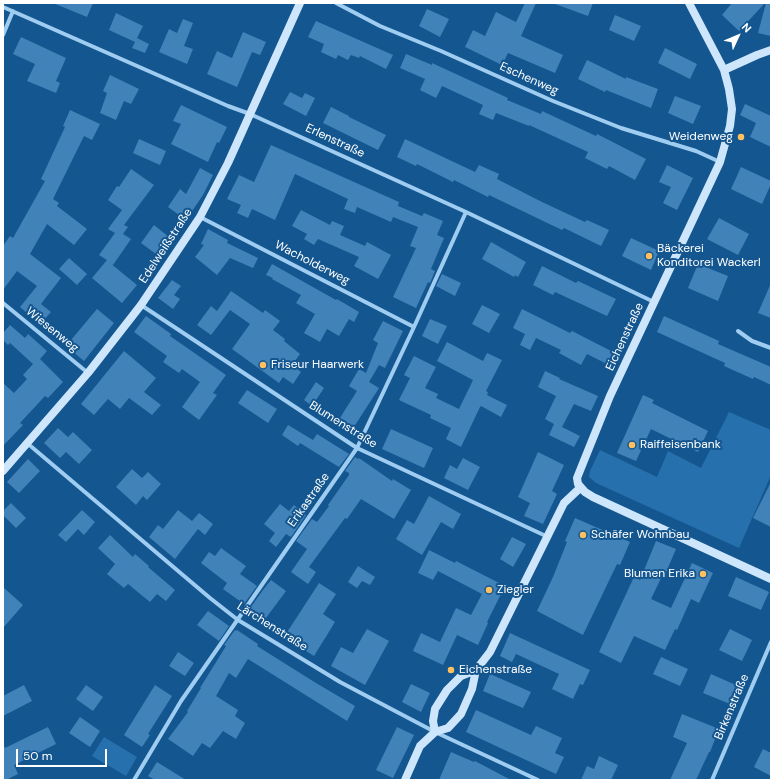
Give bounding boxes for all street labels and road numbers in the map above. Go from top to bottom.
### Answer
street label: Eschenweg [497,60,561,98]
street label: Erlenstraße [303,121,367,161]
street label: Edelweißstraße [136,206,196,286]
street label: Wacholderweg [272,238,352,288]
street label: Eichenstraße [603,301,647,373]
street label: Wiesenweg [23,304,81,356]
street label: Blumenstraße [306,398,380,452]
street label: Erikastraße [285,470,333,530]
street label: Lärchenstraße [234,600,310,654]
street label: Birkenstraße [712,672,752,742]

